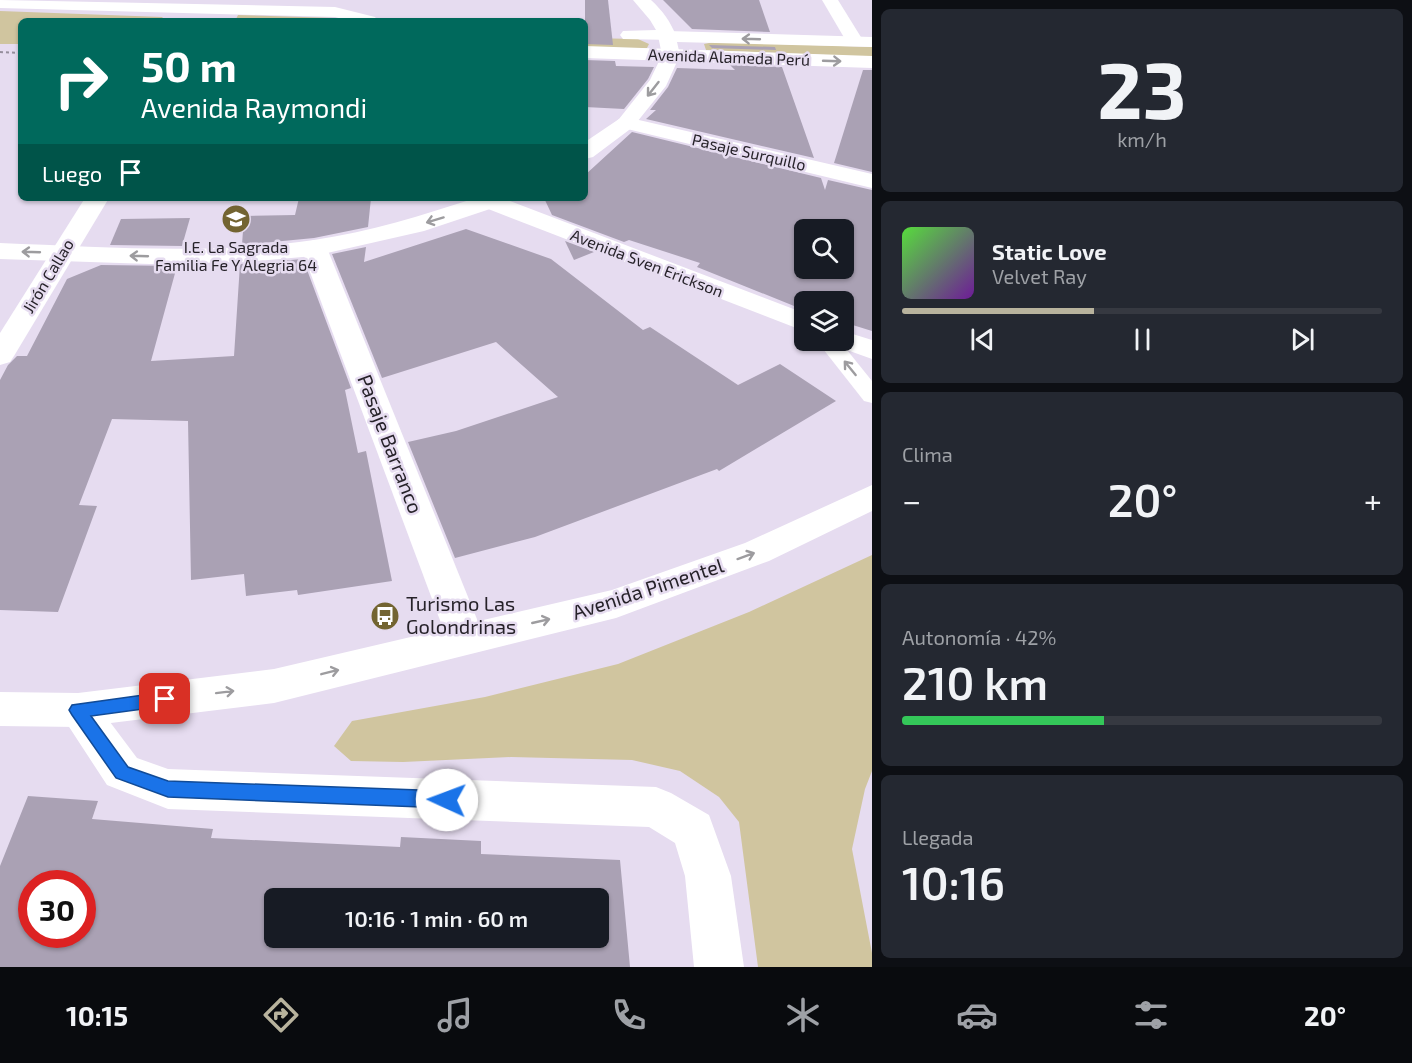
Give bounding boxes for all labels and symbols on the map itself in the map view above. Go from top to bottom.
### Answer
one-way arrow [741,33,761,44]
street label: Avenida Alameda Perú [648,44,810,69]
one-way arrow [822,55,842,66]
one-way arrow [647,81,659,97]
street label: Pasaje Surquillo [690,129,808,175]
school or university icon: I.E. La Sagrada Familia Fe Y Alegria 64 [220,203,252,235]
one-way arrow [426,215,445,226]
street label: Avenida Sven Erickson [568,225,726,300]
street label: Jirón Callao [18,235,77,316]
place label: I.E. La Sagrada Familia Fe Y Alegria 64 [155,237,317,274]
one-way arrow [22,246,41,258]
one-way arrow [129,250,149,261]
one-way arrow [844,360,857,376]
street label: Pasaje Barranco [353,371,428,517]
one-way arrow [736,550,755,561]
street label: Avenida Pimentel [569,552,726,624]
place label: Turismo Las Golondrinas [406,591,516,638]
bus stop icon: Turismo Las Golondrinas [369,600,401,632]
one-way arrow [531,615,550,627]
one-way arrow [321,665,340,677]
pin [139,673,190,724]
one-way arrow [215,686,235,697]
position arrow [415,768,479,832]
speed limit sign: 30 [18,870,96,948]

